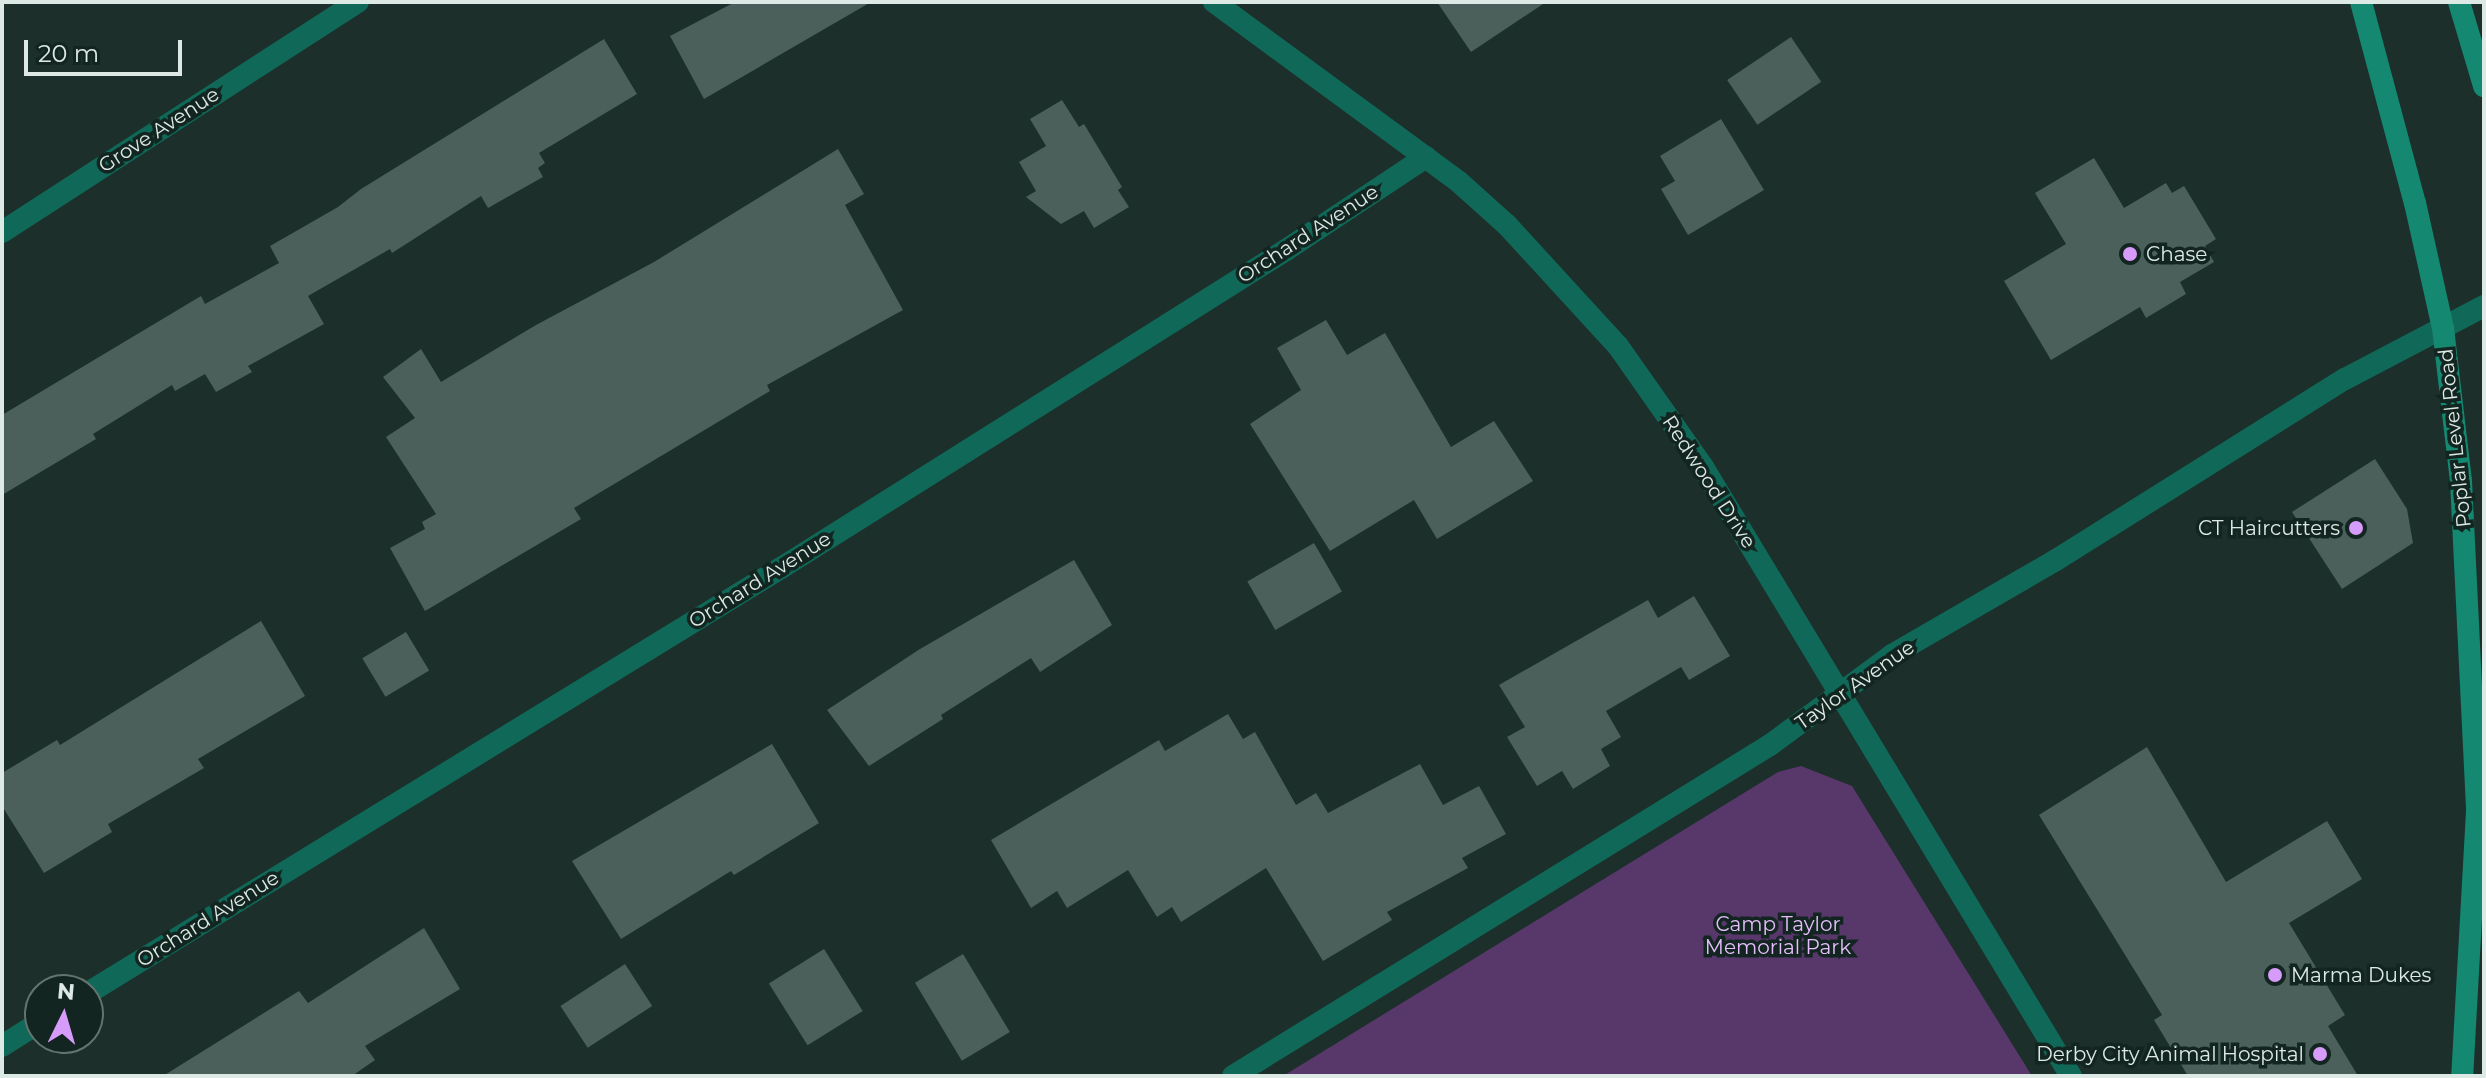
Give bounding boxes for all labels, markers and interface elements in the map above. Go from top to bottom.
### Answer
scale bar [28,24,186,74]
text: 20 m [38,39,99,68]
street label: Grove Avenue [94,82,224,178]
street label: Orchard Avenue [1233,180,1383,288]
place label: Chase [2146,242,2207,266]
marker: Chase [2121,245,2139,263]
street label: Poplar Level Road [2434,347,2476,529]
street label: Redwood Drive [1657,411,1761,553]
place label: CT Haircutters [2198,516,2340,540]
marker: CT Haircutters [2347,519,2365,537]
street label: Orchard Avenue [685,527,835,633]
street label: Taylor Avenue [1791,635,1919,735]
street label: Orchard Avenue [133,866,283,972]
park label: Camp Taylor Memorial Park [1705,912,1851,959]
place label: Marma Dukes [2291,963,2431,987]
marker: Marma Dukes [2266,966,2284,984]
north arrow [24,974,104,1054]
text: N [56,977,76,1006]
place label: Derby City Animal Hospital [2036,1042,2304,1066]
marker: Derby City Animal Hospital [2311,1045,2329,1063]

